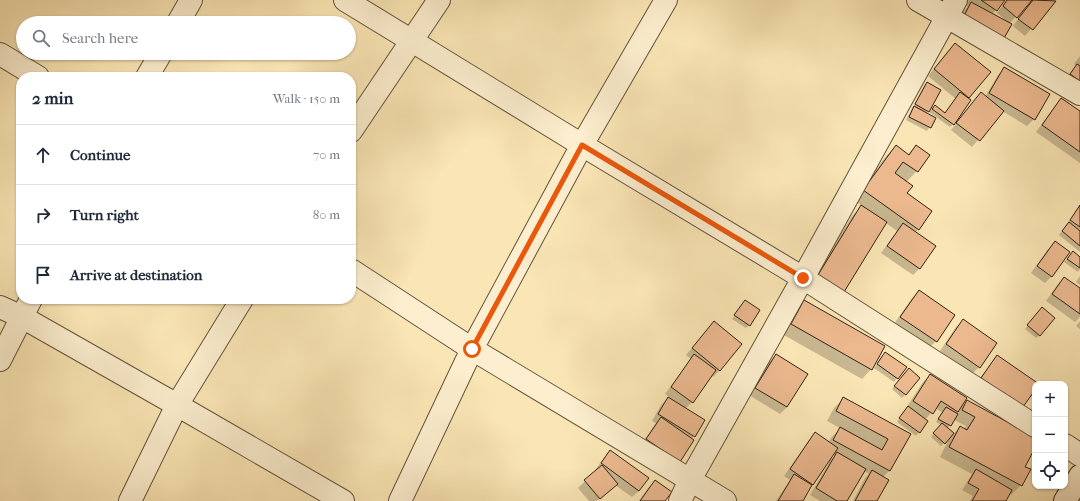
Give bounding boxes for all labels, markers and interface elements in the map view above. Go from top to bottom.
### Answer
search box [16,16,356,60]
icon: search [30,27,52,49]
text: Search here [62,29,138,47]
text: 2 min [32,88,73,108]
text: Walk · 150 m [273,91,340,106]
icon: ahead [32,144,54,166]
text: Continue [70,146,130,164]
text: 70 m [313,147,340,162]
icon: right [32,204,54,226]
text: Turn right [70,206,139,224]
text: 80 m [313,207,340,222]
icon: arrive [32,264,54,286]
text: Arrive at destination [70,266,202,284]
route end [794,269,812,287]
route start [463,340,481,358]
map controls [1032,381,1068,489]
button: + [1032,381,1068,417]
button: − [1032,417,1068,453]
button: locate [1032,453,1068,489]

